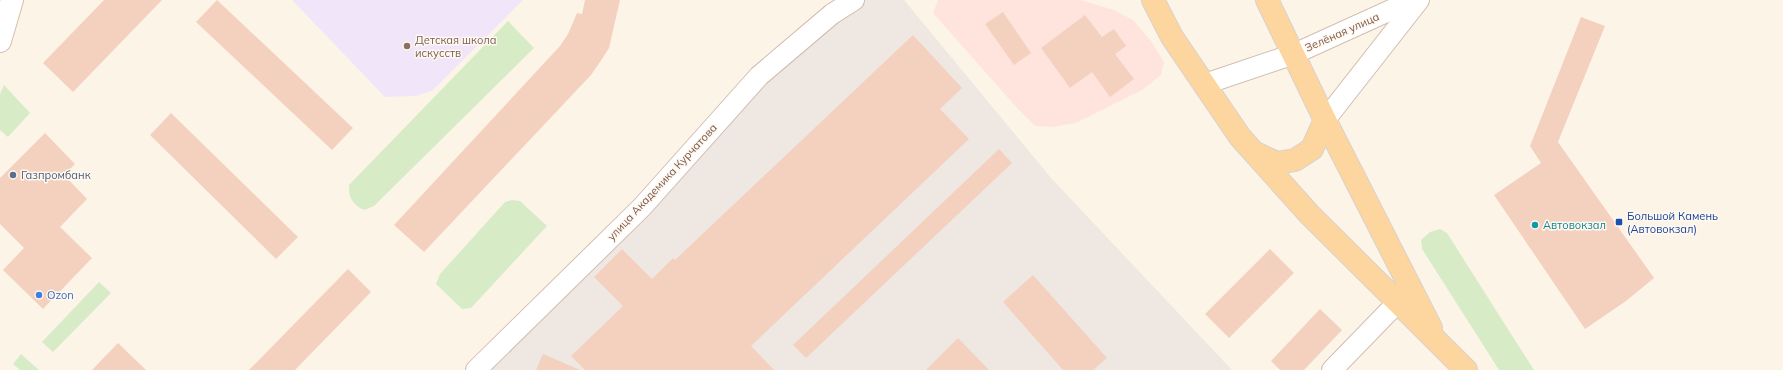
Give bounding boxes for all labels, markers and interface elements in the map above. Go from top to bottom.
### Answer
street label: Зелёная улица [1303,9,1381,55]
place label: Детская школа искусств [415,33,496,60]
marker: Детская школа искусств [402,41,412,51]
street label: улица Академика Курчатова [604,121,720,243]
place label: Газпромбанк [21,168,91,182]
marker: Газпромбанк [8,170,18,180]
place label: Большой Камень (Автовокзал) [1627,209,1718,236]
marker: Большой Камень (Автовокзал) [1614,217,1624,227]
place label: Автовокзал [1543,218,1606,232]
marker: Автовокзал [1530,220,1540,230]
place label: Ozon [47,288,74,302]
marker: Ozon [34,290,44,300]

